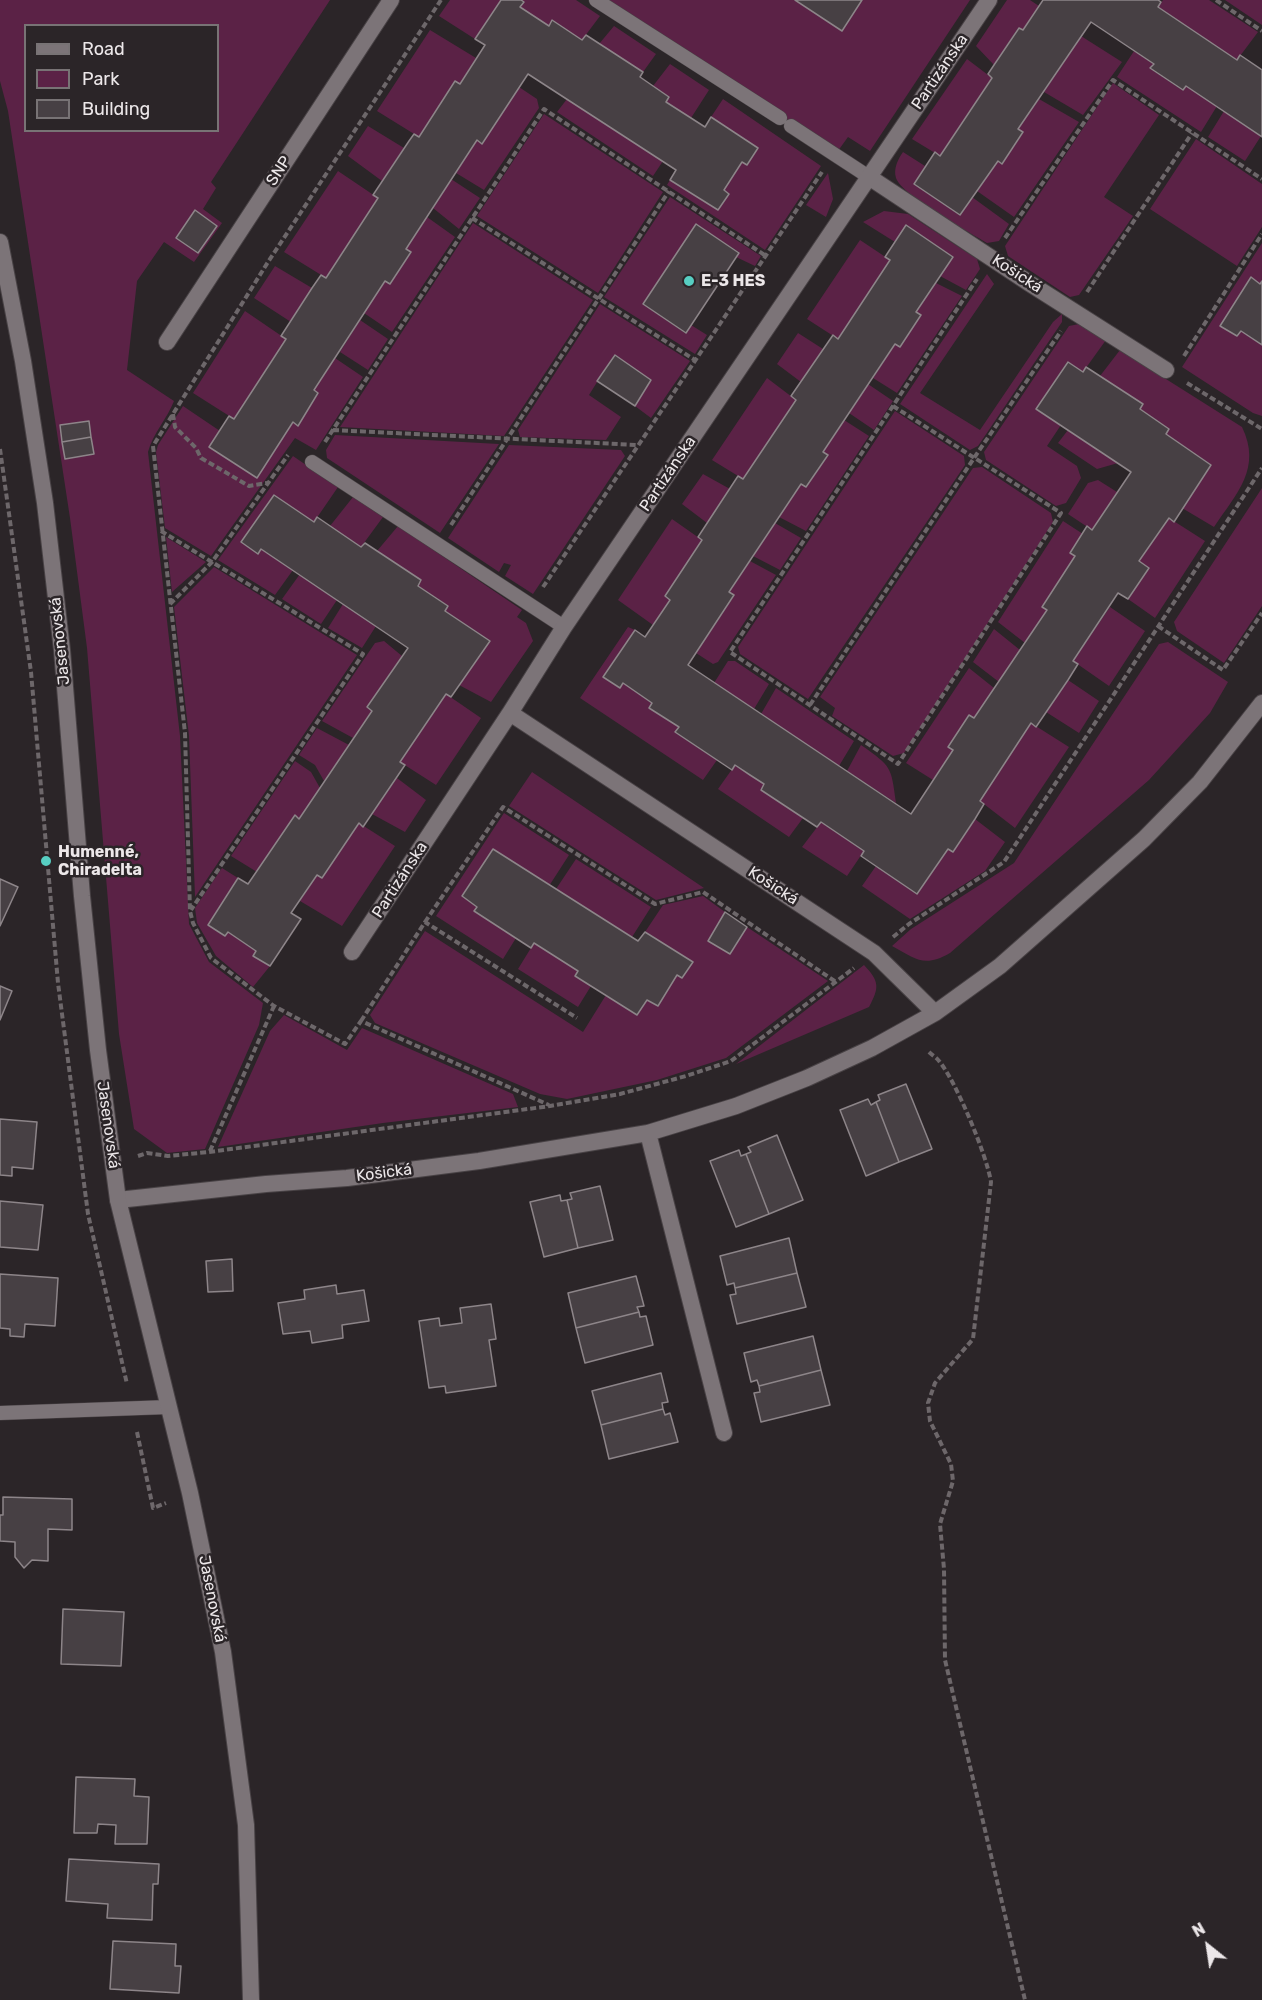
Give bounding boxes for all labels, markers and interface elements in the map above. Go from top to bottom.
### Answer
legend [24,24,219,132]
street label: Partizánska [908,31,972,113]
text: Road [82,38,125,60]
text: Park [82,68,119,90]
text: Building [82,98,150,120]
street label: SNP [262,153,296,189]
street label: Košická [988,251,1046,297]
place label: E-3 HES [701,271,765,291]
marker: E-3 HES [682,274,696,288]
street label: Partizánska [636,433,700,515]
street label: Jasenovská [46,596,74,686]
street label: Partizánska [368,838,432,922]
place label: Humenné, Chiradelta [58,842,142,880]
marker: Humenné, Chiradelta [39,854,53,868]
street label: Košická [744,863,802,909]
street label: Jasenovská [92,1080,124,1170]
street label: Košická [355,1160,413,1186]
street label: Jasenovská [194,1554,230,1644]
north arrow [1178,1916,1238,1976]
text: N [1189,1919,1208,1941]

